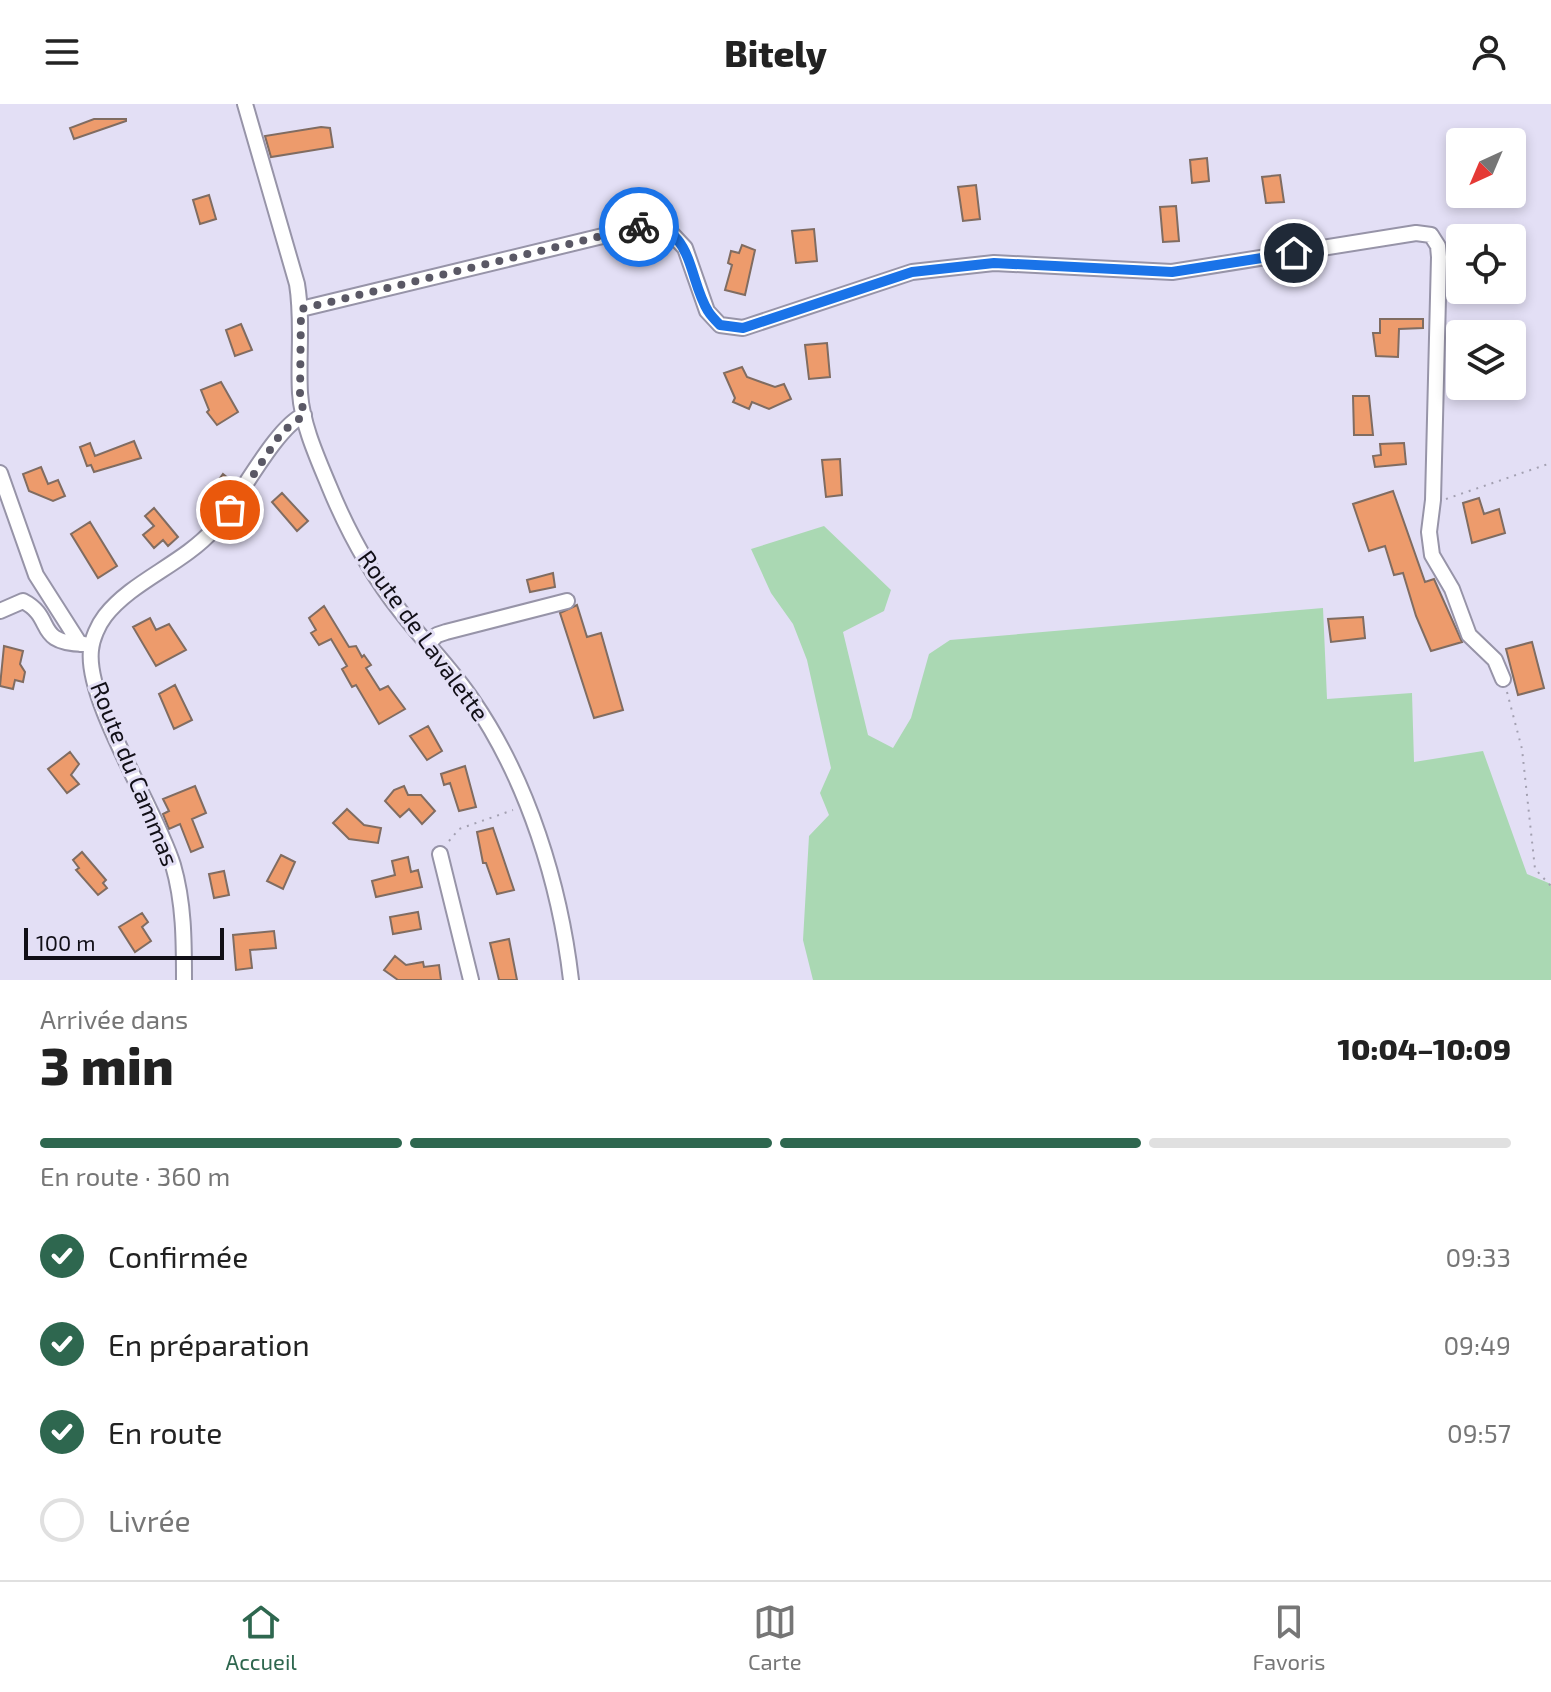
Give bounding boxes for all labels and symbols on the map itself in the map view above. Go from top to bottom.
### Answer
north arrow [1446,128,1526,208]
courier [599,187,679,267]
pin [1260,219,1328,287]
pin [196,476,264,544]
street label: Route de Lavalette [353,544,496,726]
street label: Route du Cammas [85,677,186,870]
scale bar [24,924,224,960]

